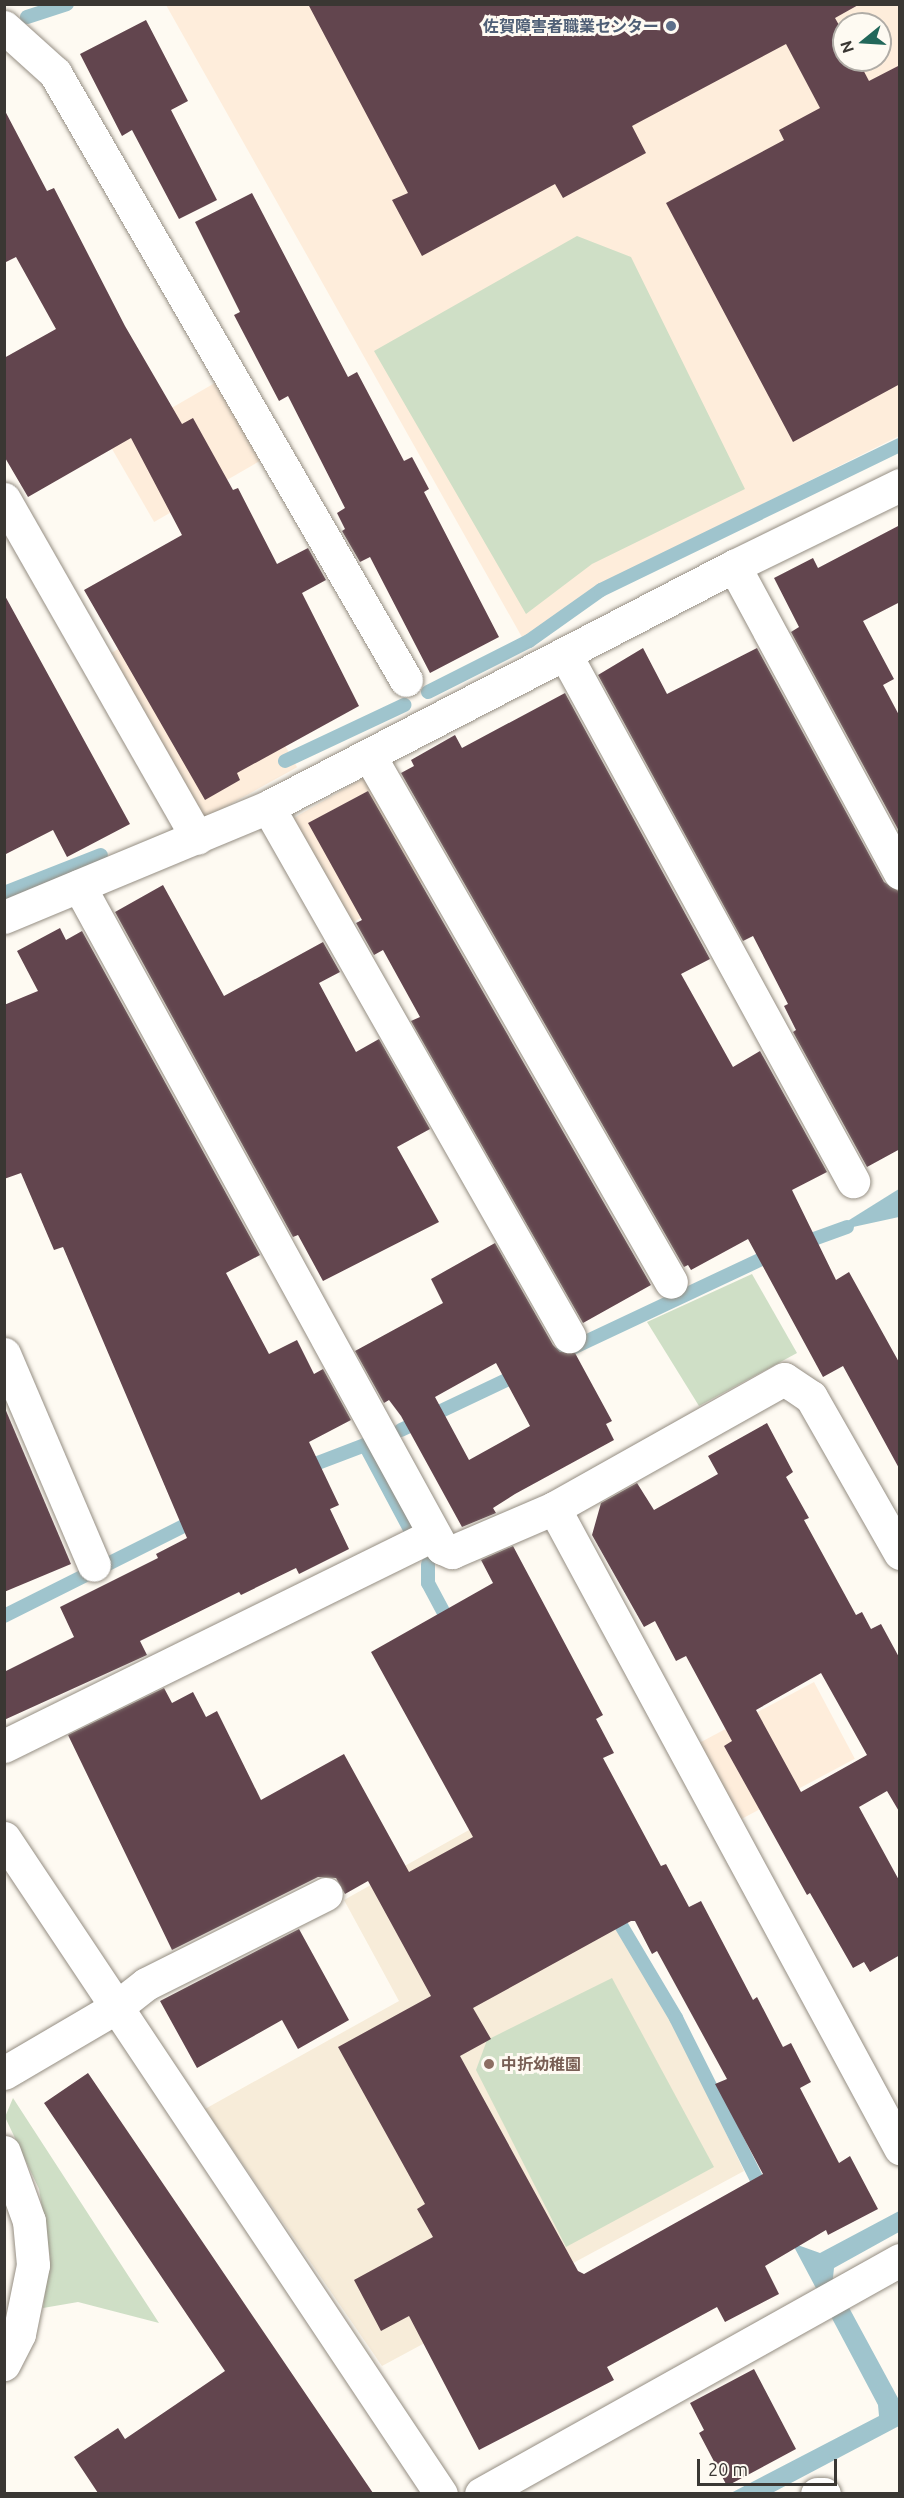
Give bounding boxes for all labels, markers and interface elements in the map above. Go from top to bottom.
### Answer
north arrow [832,12,892,72]
place label: 佐賀障害者職業センター [483,16,659,36]
marker: 佐賀障害者職業センター [664,19,678,33]
text: N [836,38,857,55]
place label: 中折幼稚園 [501,2054,581,2074]
marker: 中折幼稚園 [482,2057,496,2071]
scale bar [700,2447,840,2485]
text: 20 m [708,2459,748,2479]

